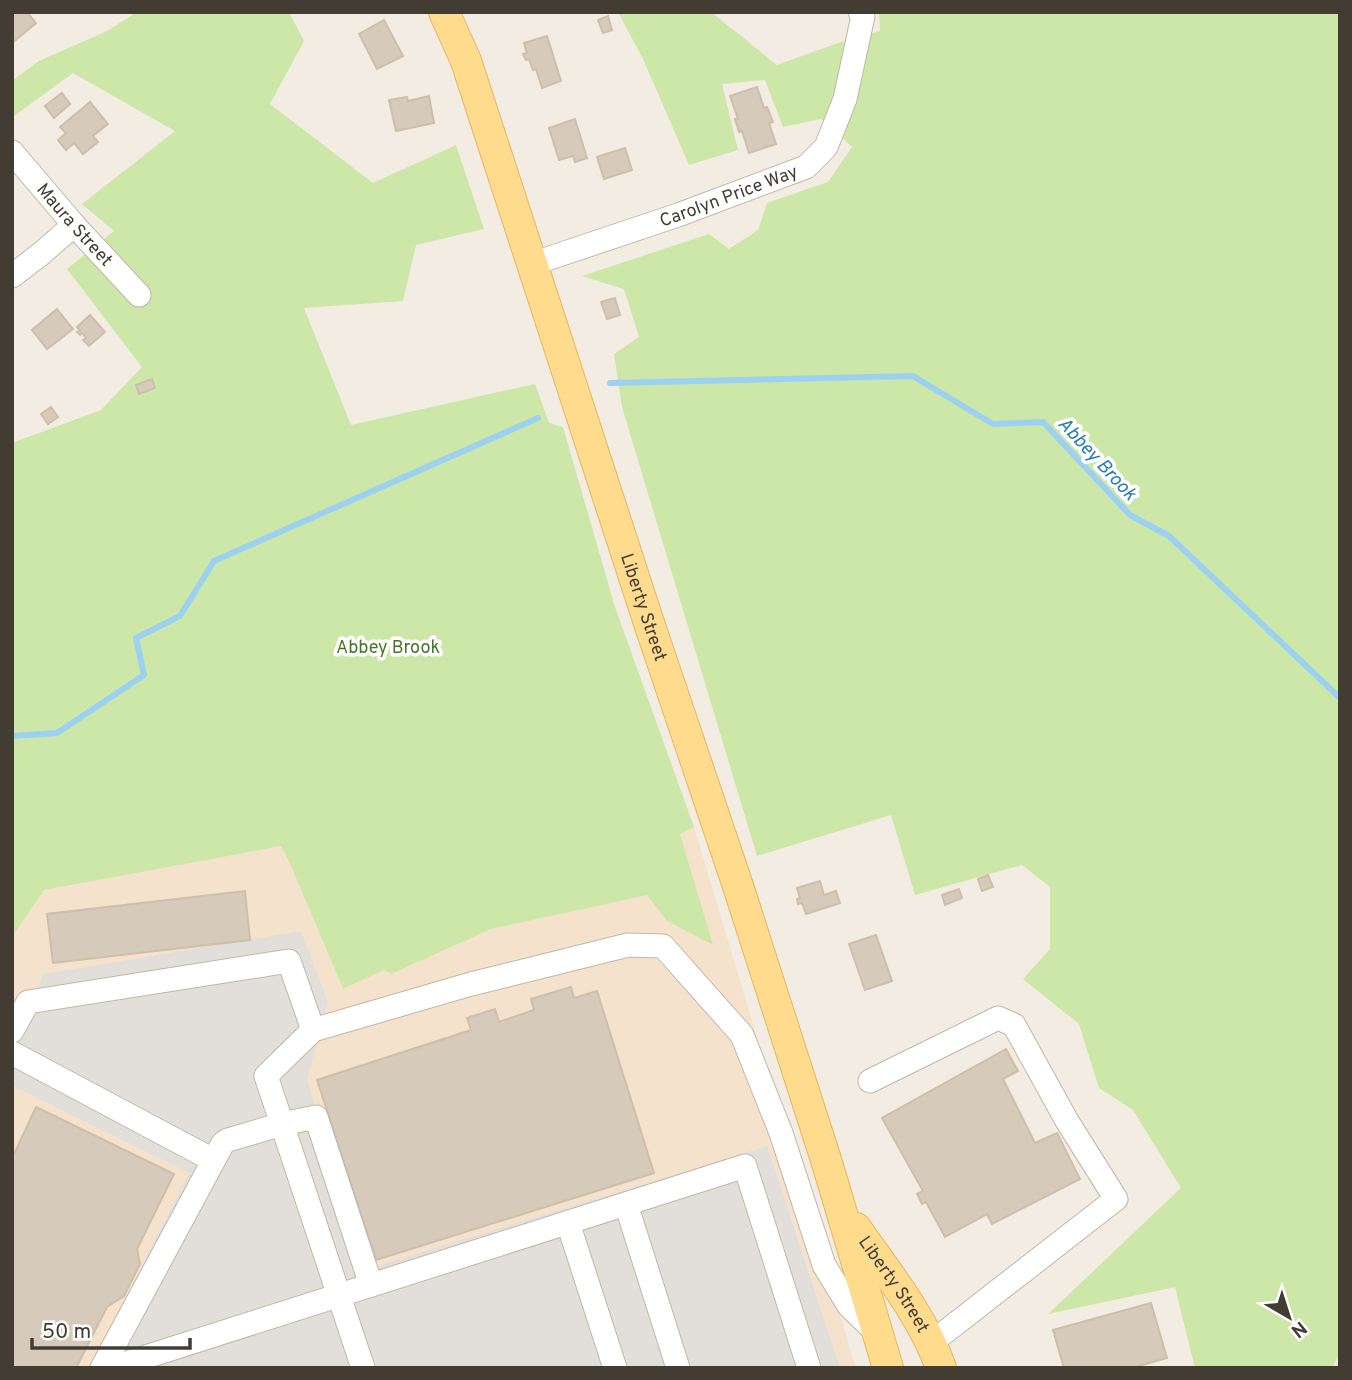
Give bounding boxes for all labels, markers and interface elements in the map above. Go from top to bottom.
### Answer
street label: Carolyn Price Way [657,161,801,233]
street label: Maura Street [31,179,117,272]
water label: Abbey Brook [1052,413,1141,506]
street label: Liberty Street [614,551,671,664]
park label: Abbey Brook [336,637,440,660]
street label: Liberty Street [852,1232,934,1337]
north arrow [1254,1282,1324,1352]
scale bar [32,1306,189,1350]
text: N [1286,1315,1311,1342]
text: 50 m [42,1319,91,1346]

